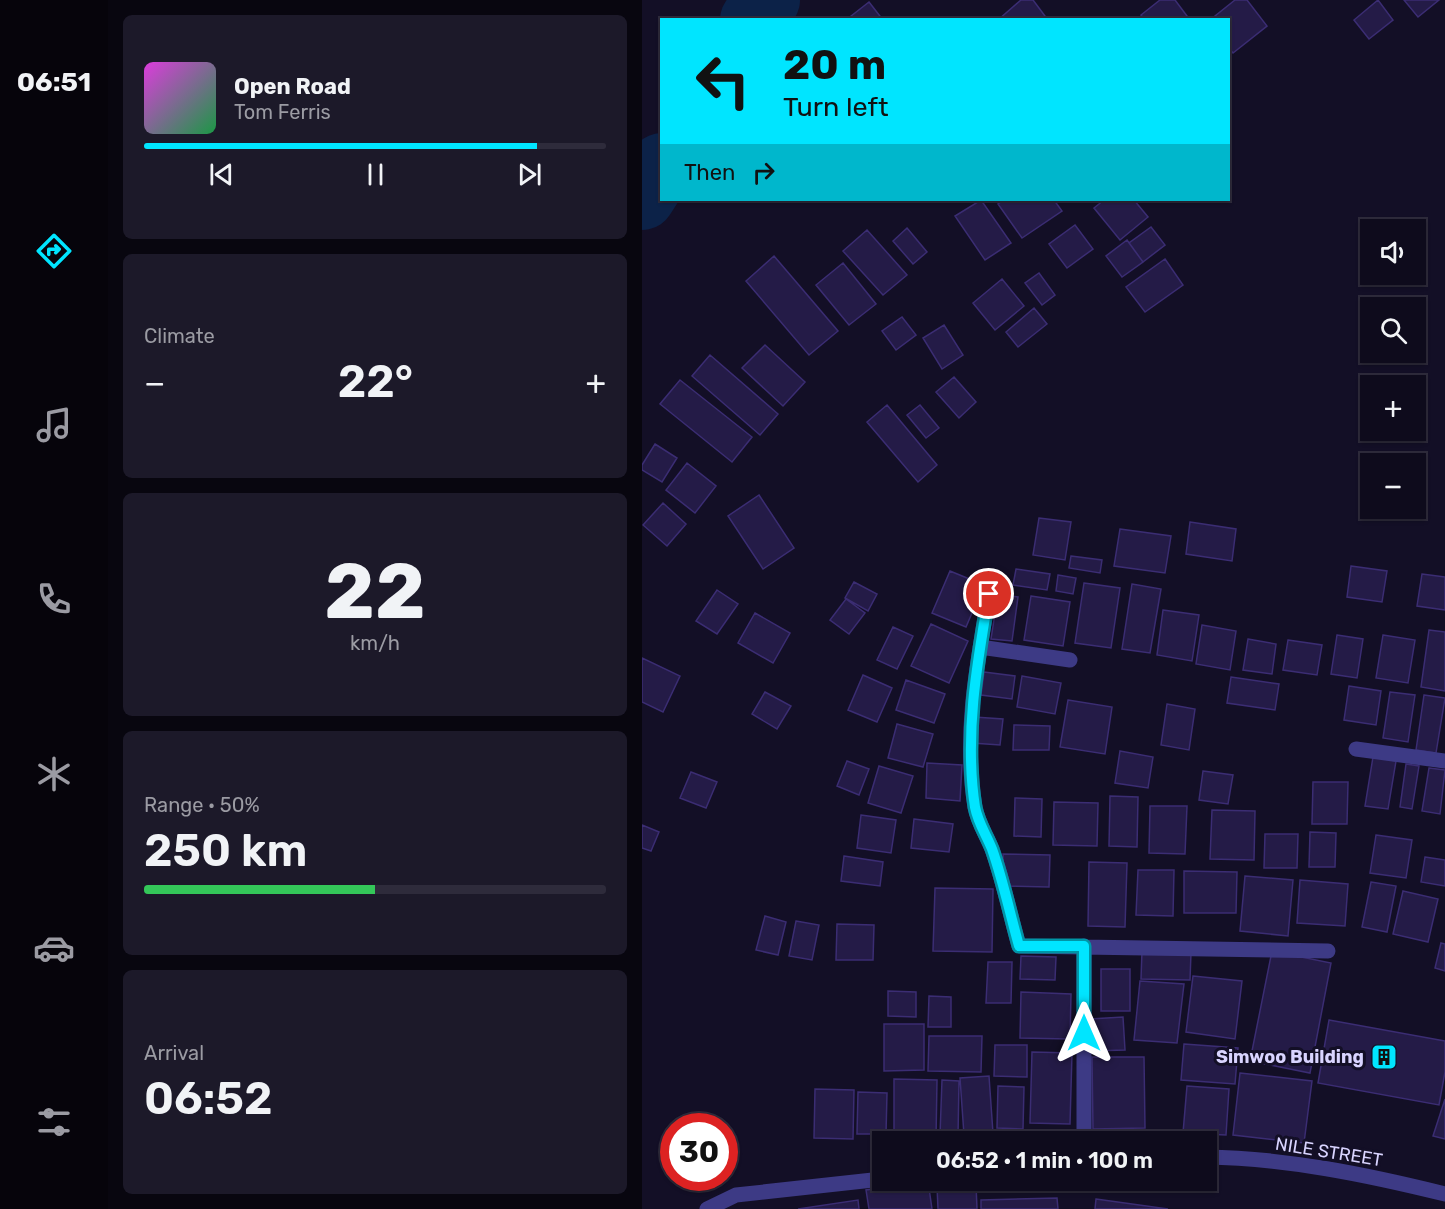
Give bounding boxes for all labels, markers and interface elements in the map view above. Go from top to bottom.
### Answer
text: 20 m [783,40,886,90]
icon: left [684,42,762,120]
text: 06:51 [17,66,91,98]
text: Open Road [234,73,351,100]
text: Turn left [783,91,888,123]
text: Tom Ferris [234,100,331,124]
icon: right [747,156,780,189]
icon: previous [205,158,238,191]
icon: pause [359,158,392,191]
icon: next [513,158,546,191]
text: Then [684,159,735,186]
map controls [1360,219,1426,519]
button: sound [1360,219,1426,285]
icon: directions [33,230,75,272]
button: search [1360,297,1426,363]
text: Climate [144,324,215,348]
text: 22° [338,355,413,408]
text: − [144,363,165,402]
text: + [585,363,606,402]
button: + [1360,375,1426,441]
icon: music [33,404,75,446]
button: − [1360,453,1426,519]
text: 22 [324,545,426,638]
pin [963,568,1014,619]
icon: arrive [972,577,1005,610]
icon: phone [33,578,75,620]
text: km/h [350,631,400,655]
icon: climate [33,753,75,795]
text: Range · 50% [144,793,260,817]
text: 250 km [144,824,307,877]
icon: car [33,927,75,969]
position arrow [1052,1001,1116,1065]
text: Arrival [144,1041,204,1065]
building icon: Simwoo Building [1369,1042,1399,1072]
place label: Simwoo Building [1216,1046,1364,1068]
text: 06:52 [144,1072,272,1125]
icon: filters [33,1101,75,1143]
speed limit sign: 30 [660,1113,738,1191]
street label: NILE STREET [1274,1133,1384,1171]
text: 06:52 · 1 min · 100 m [936,1147,1153,1174]

